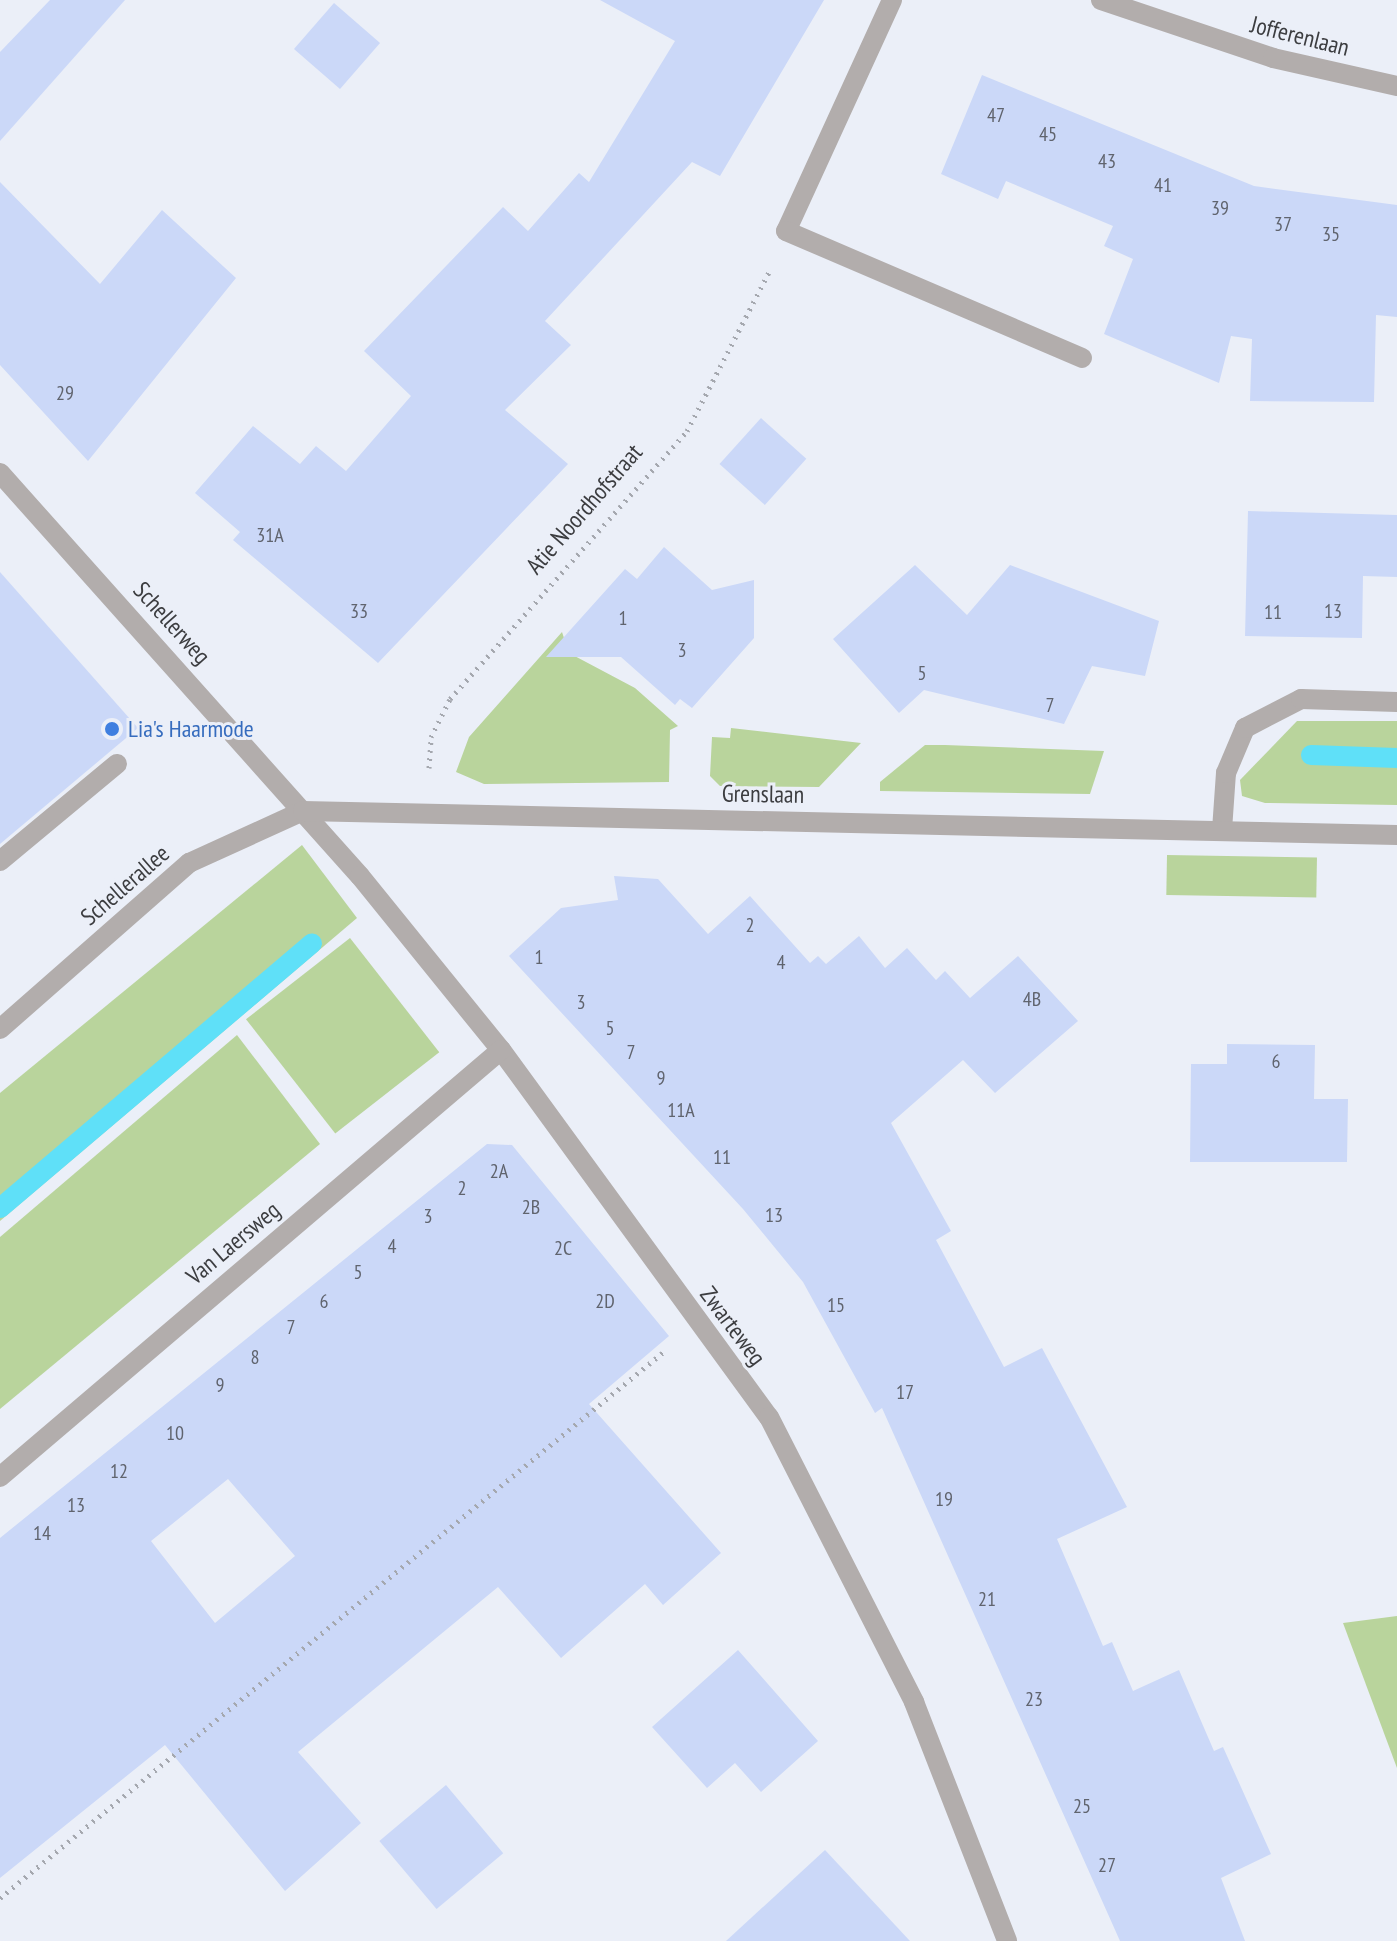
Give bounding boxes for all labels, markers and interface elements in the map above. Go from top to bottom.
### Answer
street label: Jofferenlaan [1248,10,1352,62]
house number: 47 [987,103,1005,127]
house number: 45 [1039,122,1057,146]
house number: 43 [1098,149,1116,173]
house number: 41 [1154,173,1172,197]
house number: 39 [1211,196,1229,220]
house number: 37 [1274,212,1292,236]
house number: 35 [1322,222,1340,246]
house number: 29 [56,381,74,405]
street label: Atie Noordhofstraat [520,438,648,580]
house number: 31A [256,523,284,547]
street label: Schellerweg [128,576,216,670]
house number: 33 [350,599,368,623]
house number: 13 [1324,599,1342,623]
house number: 11 [1264,600,1282,624]
house number: 1 [619,606,627,630]
house number: 3 [678,638,686,662]
house number: 5 [918,661,926,685]
house number: 7 [1046,693,1054,717]
place label: Lia's Haarmode [128,715,254,743]
marker: Lia's Haarmode [103,720,121,738]
street label: Grenslaan [722,779,804,809]
street label: Schellerallee [75,839,175,931]
house number: 2 [746,913,754,937]
house number: 1 [535,945,543,969]
house number: 4 [777,950,785,974]
house number: 4B [1023,987,1041,1011]
house number: 3 [577,990,585,1014]
house number: 5 [606,1016,614,1040]
house number: 7 [627,1040,635,1064]
house number: 6 [1272,1049,1280,1073]
house number: 9 [657,1066,665,1090]
house number: 11A [667,1098,695,1122]
house number: 11 [713,1145,731,1169]
house number: 2A [490,1159,508,1183]
house number: 2 [458,1176,466,1200]
house number: 2B [522,1195,540,1219]
street label: Van Laersweg [180,1196,286,1290]
house number: 13 [765,1203,783,1227]
house number: 3 [424,1204,432,1228]
house number: 4 [388,1234,396,1258]
house number: 2C [554,1236,572,1260]
house number: 5 [354,1260,362,1284]
street label: Zwarteweg [694,1281,772,1371]
house number: 6 [320,1289,328,1313]
house number: 2D [595,1289,615,1313]
house number: 15 [827,1293,845,1317]
house number: 7 [287,1315,295,1339]
house number: 8 [251,1345,259,1369]
house number: 9 [216,1373,224,1397]
house number: 17 [896,1380,914,1404]
house number: 10 [166,1421,184,1445]
house number: 12 [110,1459,128,1483]
house number: 19 [935,1487,953,1511]
house number: 13 [67,1493,85,1517]
house number: 14 [33,1521,51,1545]
house number: 21 [978,1587,996,1611]
house number: 23 [1025,1687,1043,1711]
house number: 25 [1073,1794,1091,1818]
house number: 27 [1098,1853,1116,1877]

